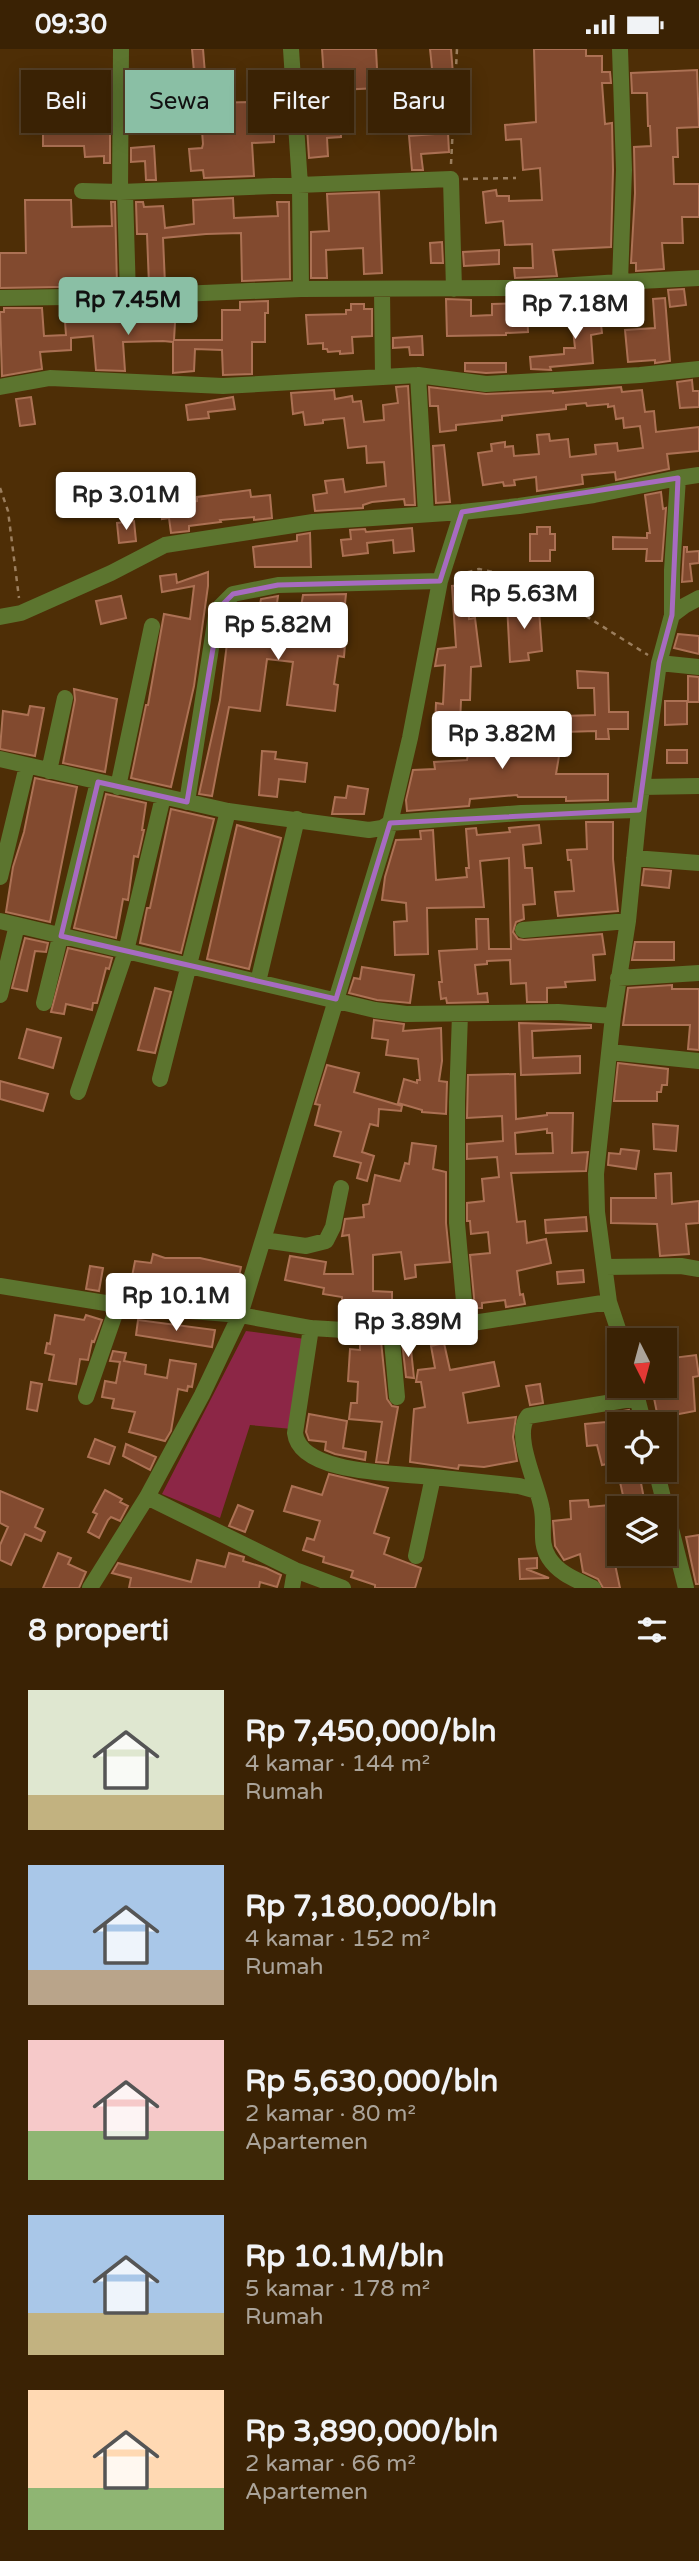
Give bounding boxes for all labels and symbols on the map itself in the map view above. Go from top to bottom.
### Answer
pin: Rp 7.45M [56,278,200,337]
pin: Rp 7.18M [503,281,647,341]
pin: Rp 3.01M [54,473,198,532]
pin: Rp 5.63M [452,571,596,631]
pin: Rp 5.82M [206,603,350,662]
pin: Rp 3.82M [430,711,574,771]
pin: Rp 10.1M [104,1273,248,1333]
pin: Rp 3.89M [336,1299,480,1359]
north arrow [607,1328,677,1398]

